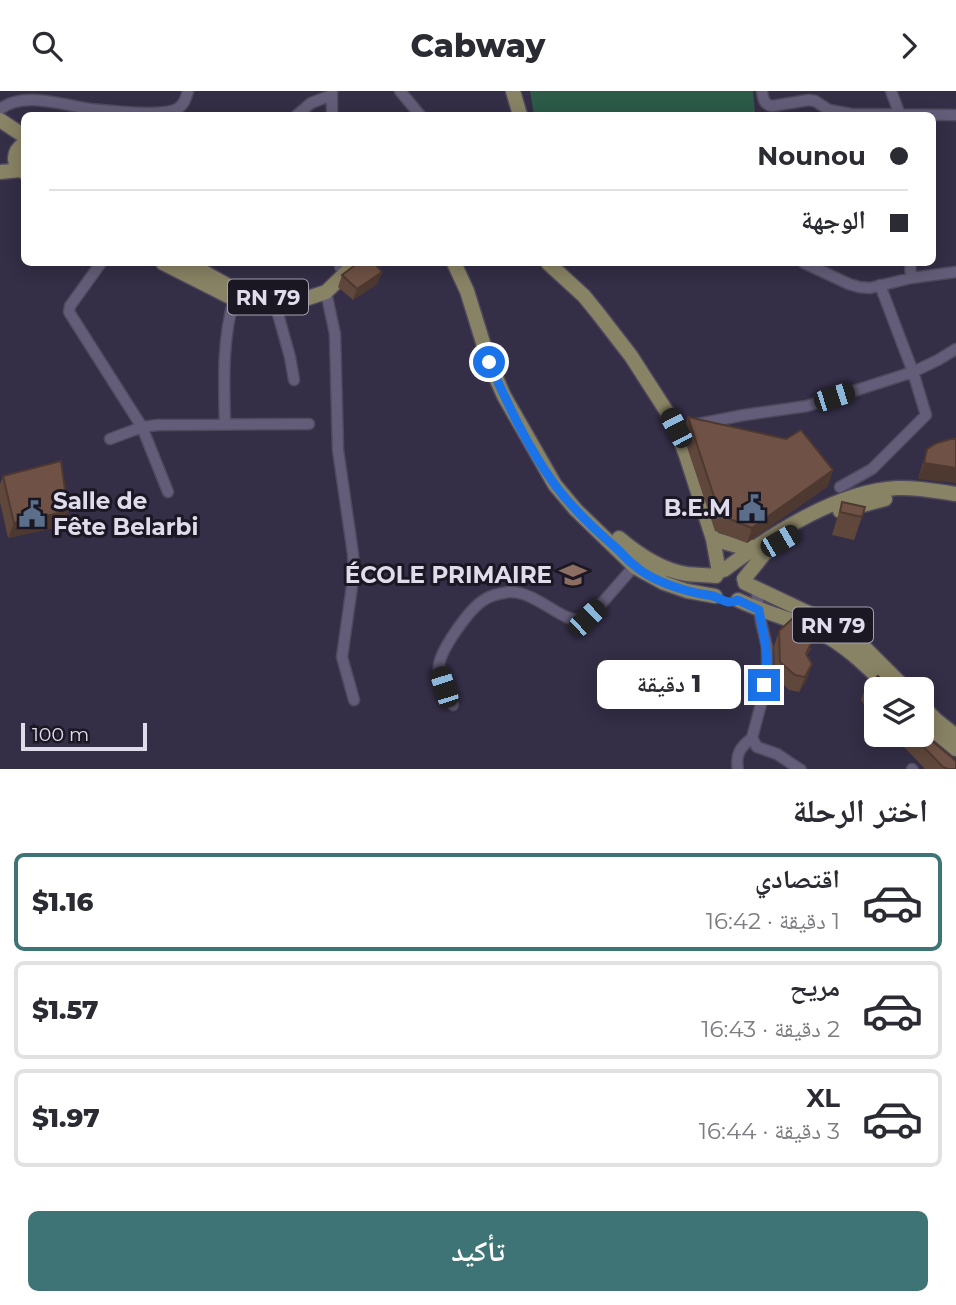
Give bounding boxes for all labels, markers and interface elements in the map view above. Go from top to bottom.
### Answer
text: Cabway [411,26,545,65]
icon: search [28,27,66,65]
icon: forward [890,27,928,65]
text: Nounou [757,140,866,172]
text: الوجهة [801,204,866,236]
road number: RN 79 [228,279,308,315]
route start [473,346,505,378]
car [811,381,858,413]
car [657,405,696,451]
place label: Salle de Fête Belarbi [53,487,198,541]
public building icon: B.E.M [737,493,767,523]
place label: B.E.M [664,494,731,522]
public building icon: Salle de Fête Belarbi [17,499,47,529]
car [757,521,804,561]
school or university icon: ÉCOLE PRIMAIRE [558,560,588,590]
place label: ÉCOLE PRIMAIRE [345,561,552,589]
car [565,596,610,640]
road number: RN 79 [793,607,873,643]
callout: 1 دقيقة [596,661,740,709]
car [428,664,461,710]
route end [748,669,780,701]
text: 1 دقيقة [637,670,701,698]
map controls [864,677,934,747]
button: layers [864,677,934,747]
scale bar [21,720,147,752]
text: 100 m [32,723,89,746]
text: اختر الرحلة [793,791,928,830]
text: اقتصادي [755,863,840,895]
icon: car [861,871,924,934]
text: $1.16 [32,886,93,918]
text: 1 دقيقة · 16:42 [706,907,840,935]
text: مريح [790,971,840,1003]
icon: car [861,979,924,1042]
text: $1.57 [32,994,98,1026]
text: 2 دقيقة · 16:43 [701,1015,840,1043]
text: XL [806,1082,840,1114]
icon: car [861,1087,924,1150]
text: $1.97 [32,1102,100,1134]
text: 3 دقيقة · 16:44 [699,1117,840,1145]
button: تأكيد [28,1211,928,1291]

